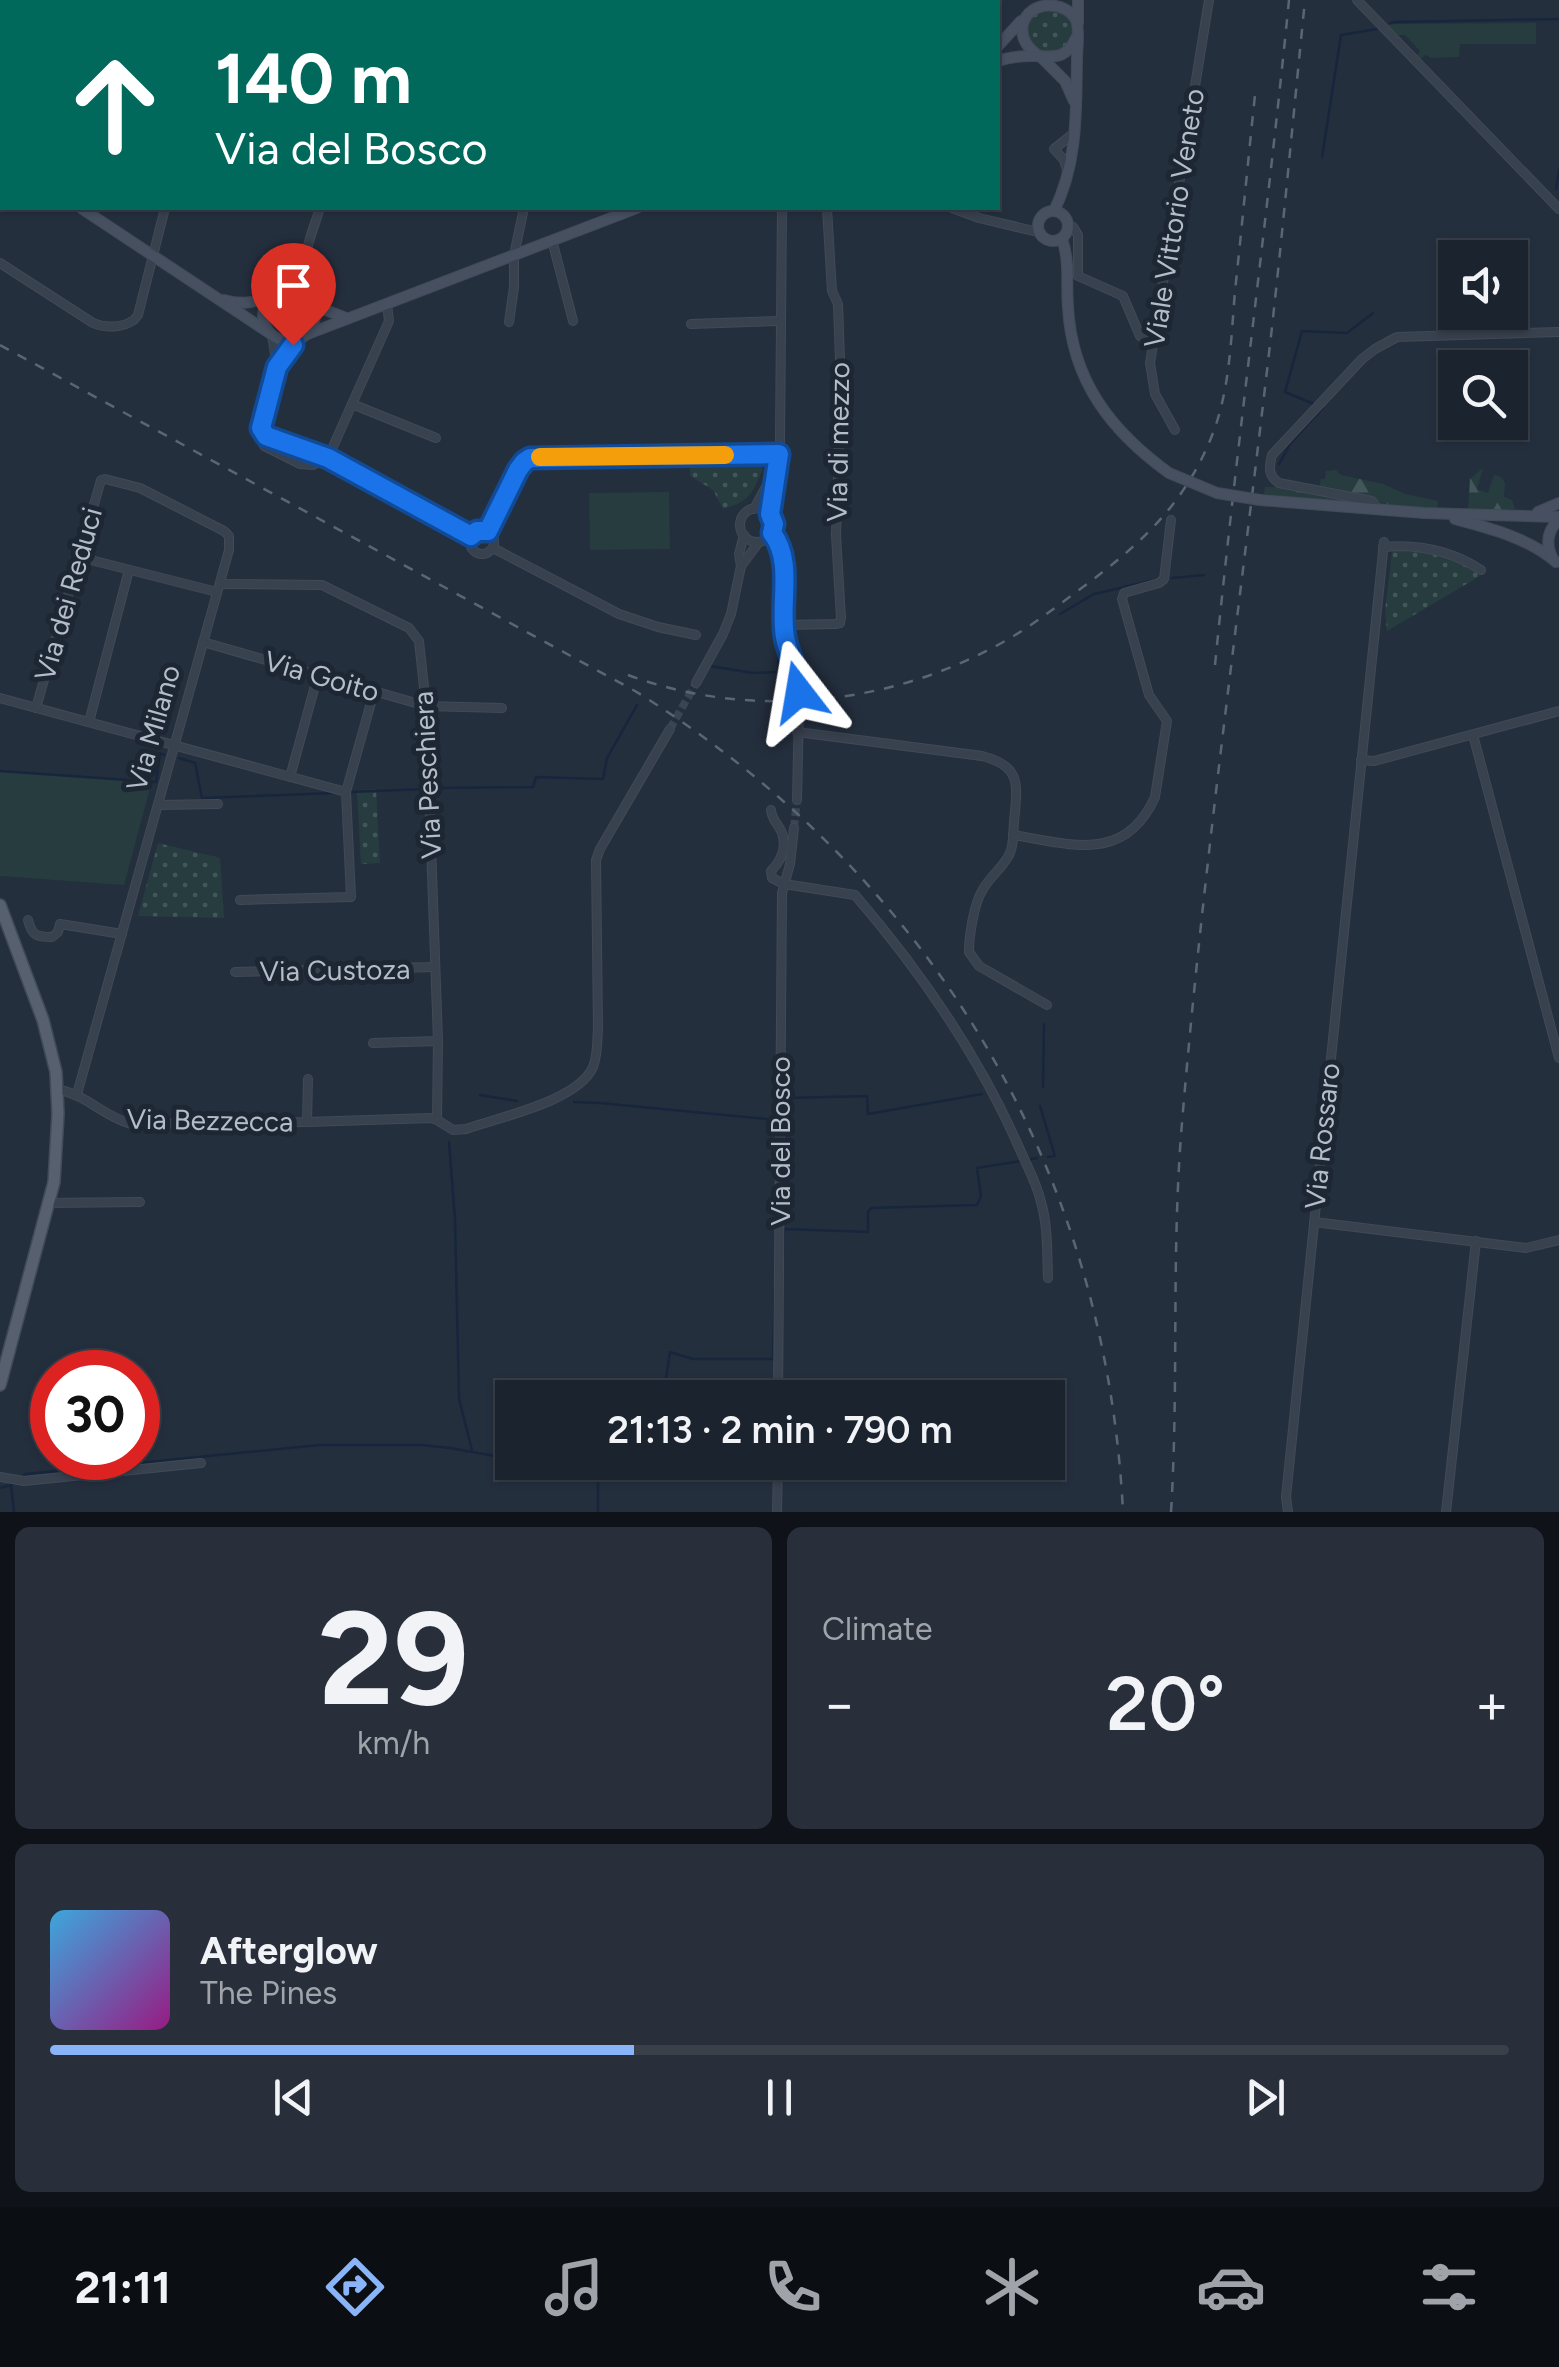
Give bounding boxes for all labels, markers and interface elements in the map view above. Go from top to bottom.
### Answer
text: 140 m [215,36,412,121]
icon: ahead [50,40,180,170]
street label: Viale Vittorio Veneto [1137,86,1211,350]
text: Via del Bosco [215,121,488,175]
map controls [1438,240,1528,440]
button: sound [1438,240,1528,330]
pin [251,243,336,346]
icon: arrive [266,258,321,313]
button: search [1438,350,1528,440]
street label: Via di mezzo [820,362,856,522]
street label: Via dei Reduci [27,503,109,685]
position arrow [747,640,851,744]
street label: Via Goito [261,643,383,709]
street label: Via Milano [119,661,187,795]
street label: Via Peschiera [406,690,448,860]
street label: Via Custoza [259,952,411,988]
street label: Via del Bosco [763,1056,797,1226]
street label: Via Rossaro [1297,1061,1347,1211]
street label: Via Bezzecca [126,1102,294,1138]
speed limit sign: 30 [30,1350,160,1480]
text: 21:13 · 2 min · 790 m [607,1407,953,1453]
text: 29 [318,1581,469,1737]
text: Climate [822,1610,933,1648]
text: 20° [1106,1659,1225,1749]
text: − [822,1671,856,1737]
text: + [1475,1671,1509,1737]
text: km/h [357,1724,430,1762]
text: Afterglow [200,1928,378,1974]
text: The Pines [200,1974,337,2012]
icon: previous [266,2070,321,2125]
icon: pause [752,2070,807,2125]
icon: next [1238,2070,1293,2125]
icon: directions [320,2252,390,2322]
icon: music [539,2252,609,2322]
icon: phone [758,2252,828,2322]
icon: climate [977,2252,1047,2322]
icon: car [1196,2252,1266,2322]
icon: filters [1414,2252,1484,2322]
text: 21:11 [74,2260,171,2314]

